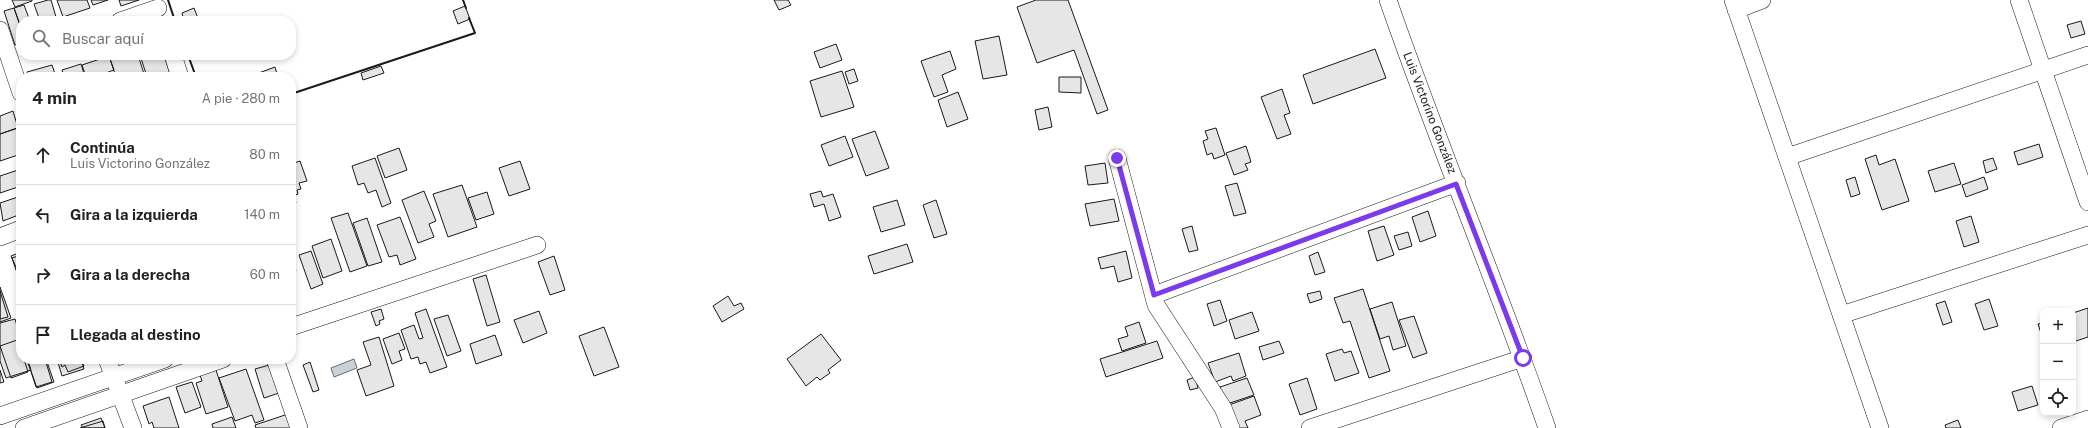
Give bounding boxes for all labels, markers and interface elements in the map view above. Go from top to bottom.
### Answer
search box [16,16,296,60]
icon: search [30,27,52,49]
text: Buscar aquí [62,30,144,47]
street label: Luis Victorino González [1400,50,1460,176]
text: 4 min [32,88,77,108]
text: A pie · 280 m [202,91,280,106]
text: Continúa [70,139,135,156]
icon: ahead [32,144,54,166]
text: 80 m [249,147,280,162]
route end [1108,149,1126,167]
text: Luis Victorino González [70,156,210,171]
icon: left [32,204,54,226]
text: Gira a la izquierda [70,206,198,223]
text: 140 m [244,207,280,222]
icon: right [32,264,54,286]
text: Gira a la derecha [70,266,190,283]
text: 60 m [250,267,280,282]
map controls [2040,308,2076,416]
button: + [2040,308,2076,344]
icon: arrive [32,324,54,346]
text: Llegada al destino [70,326,201,343]
button: − [2040,344,2076,380]
route start [1514,349,1532,367]
button: locate [2040,380,2076,416]

